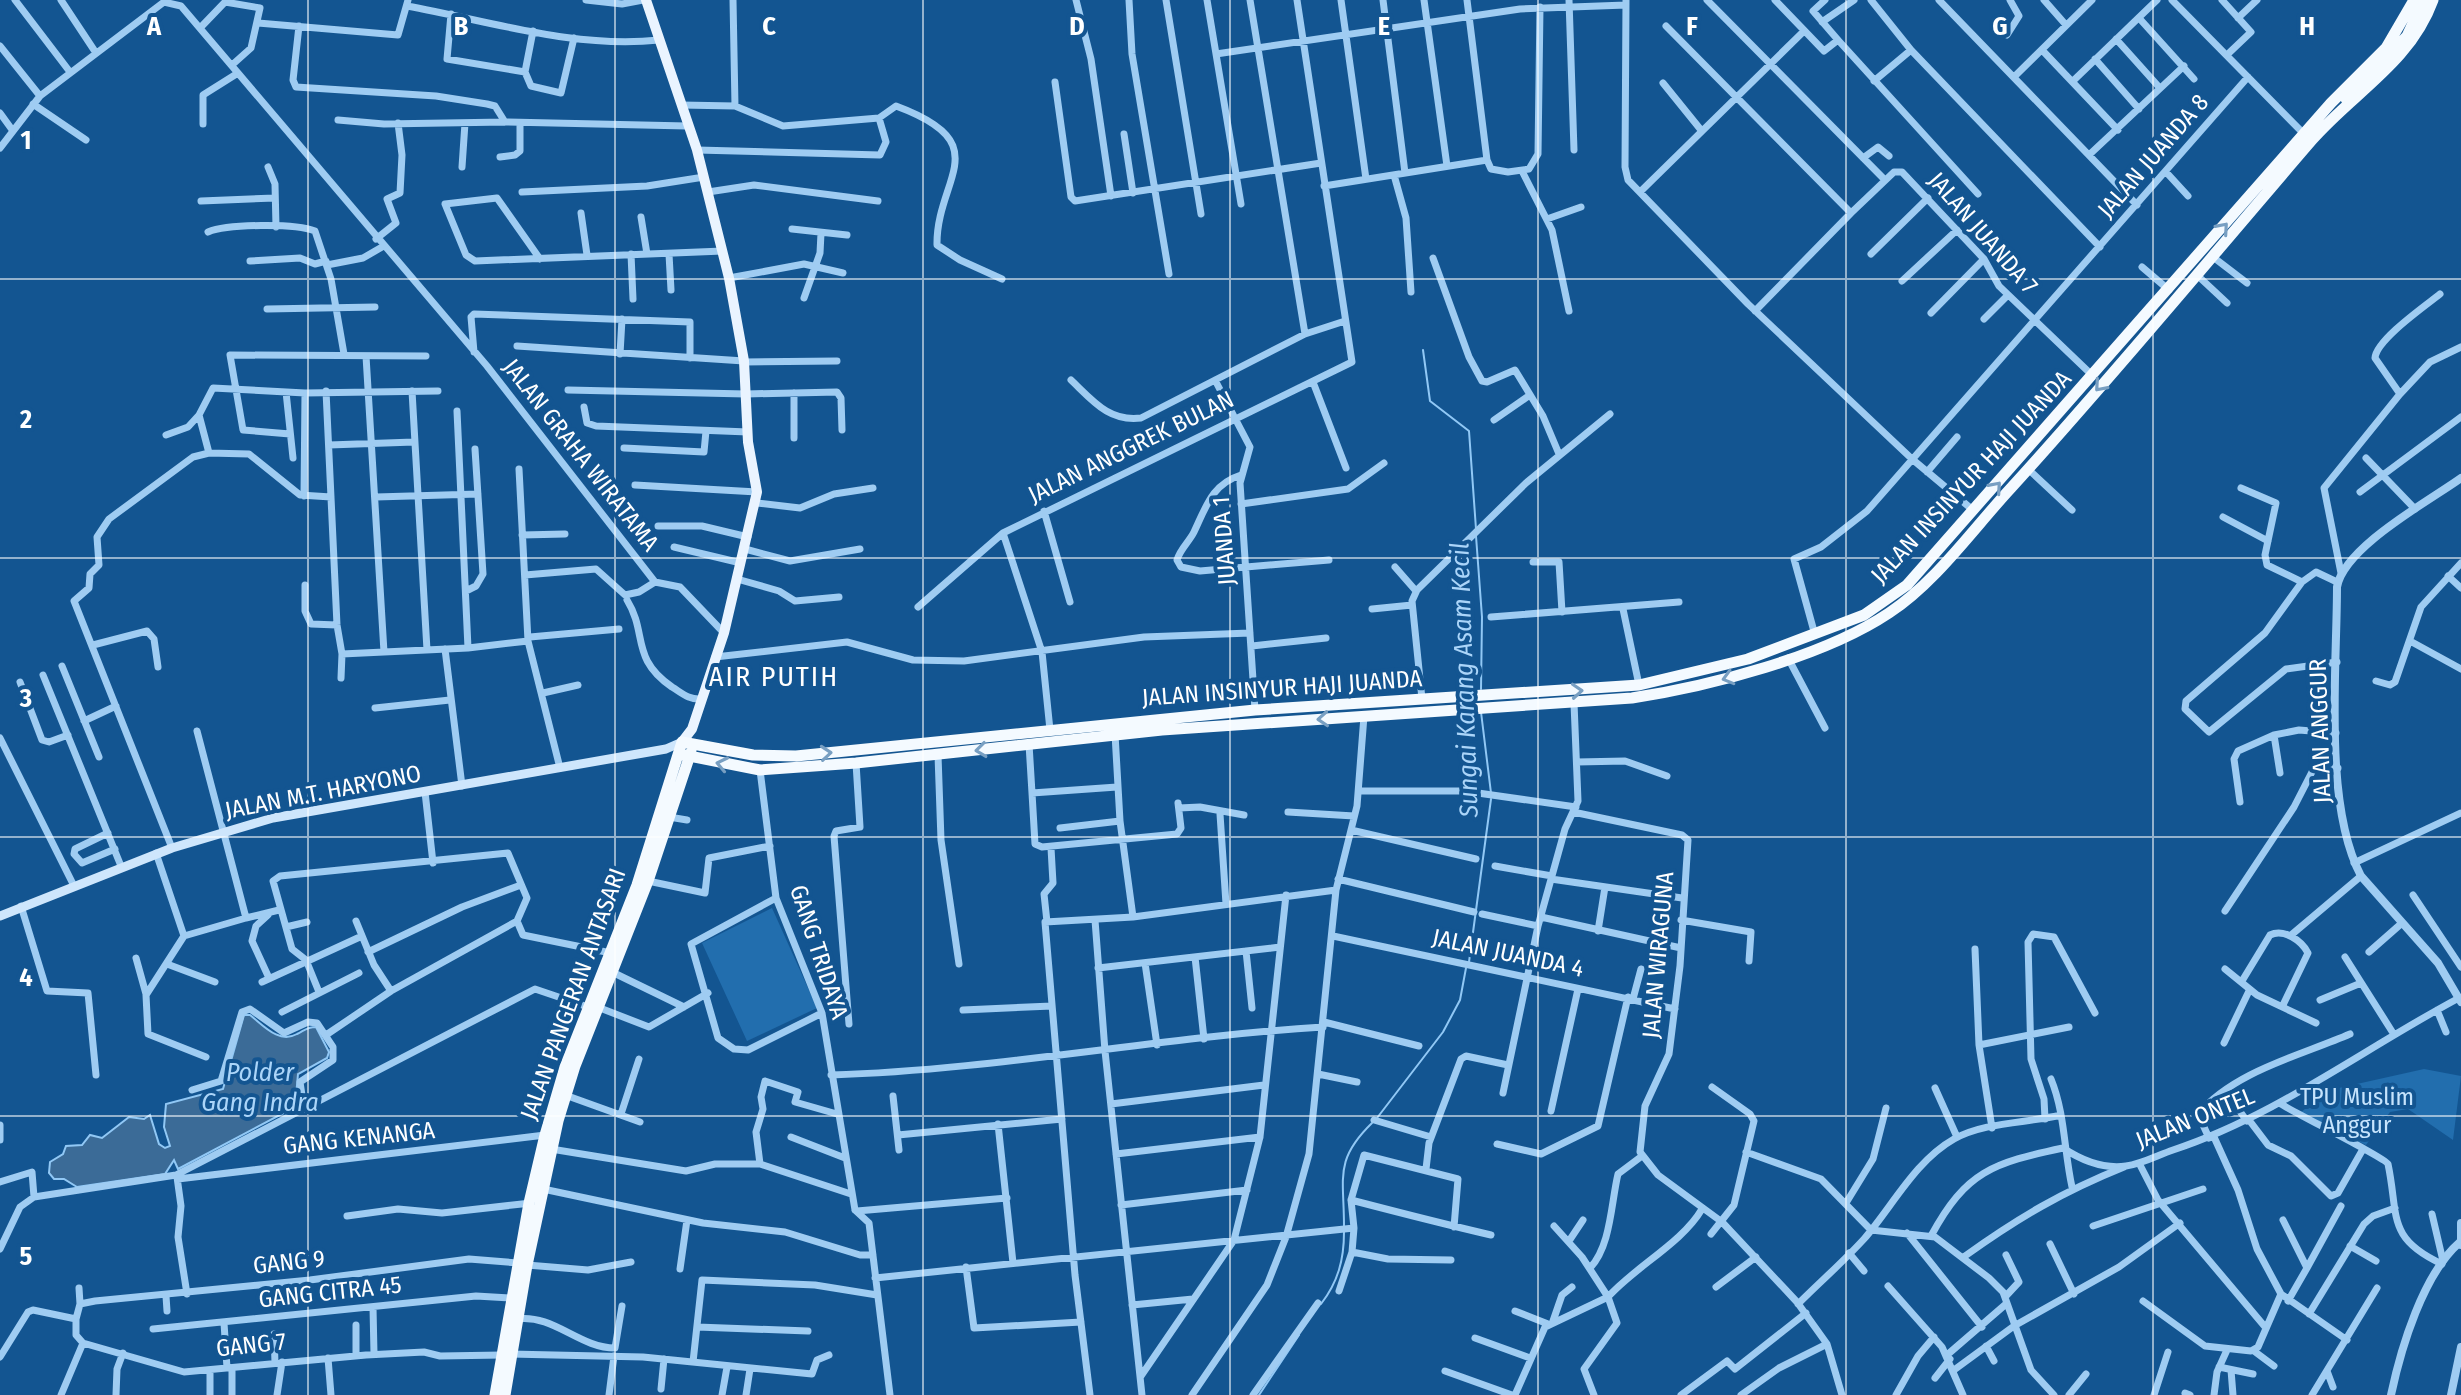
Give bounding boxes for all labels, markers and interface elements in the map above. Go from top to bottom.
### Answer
text: A [146,11,162,42]
text: B [454,11,469,42]
text: C [762,11,776,42]
text: D [1069,11,1085,42]
text: E [1378,11,1390,42]
text: F [1686,11,1698,42]
text: G [1992,11,2008,42]
text: H [2299,11,2315,42]
street label: JALAN JUANDA 8 [2092,89,2214,223]
text: 1 [21,125,32,156]
street label: JALAN JUANDA 7 [1923,166,2044,300]
one-way arrow [2213,222,2227,237]
street label: JALAN GRAHA WIRATAMA [497,353,665,557]
street label: JALAN INSINYUR HAJI JUANDA [1865,365,2077,589]
one-way arrow [2095,377,2110,392]
street label: JALAN ANGGREK BULAN [1024,385,1238,509]
text: 2 [19,404,32,435]
one-way arrow [1986,481,2001,496]
street label: JUANDA 1 [1207,496,1241,586]
water label: Sungai Karang Asam Kecil [1444,542,1485,819]
street label: JALAN ANGGUR [2303,658,2337,804]
district label: AIR PUTIH [709,660,839,693]
street label: JALAN INSINYUR HAJI JUANDA [1141,664,1423,712]
one-way arrow [1722,668,1736,685]
text: 3 [19,683,32,714]
one-way arrow [1571,683,1584,700]
one-way arrow [1316,710,1329,727]
one-way arrow [974,741,988,758]
one-way arrow [820,745,833,762]
one-way arrow [716,756,729,773]
street label: JALAN M.T. HARYONO [223,759,423,825]
street label: JALAN PANGERAN ANTASARI [514,865,632,1123]
street label: JALAN WIRAGUNA [1637,870,1679,1040]
street label: GANG TRIDAYA [784,881,854,1023]
street label: JALAN JUANDA 4 [1430,923,1586,983]
text: 4 [19,962,33,993]
water label: Polder Gang Indra [201,1057,319,1118]
street label: JALAN ONTEL [2132,1081,2259,1154]
park label: TPU Muslim Anggur [2300,1083,2414,1139]
street label: GANG KENANGA [282,1116,437,1160]
text: 5 [20,1241,33,1272]
street label: GANG 9 [252,1244,326,1280]
street label: GANG CITRA 45 [257,1271,403,1313]
street label: GANG 7 [215,1327,288,1363]

